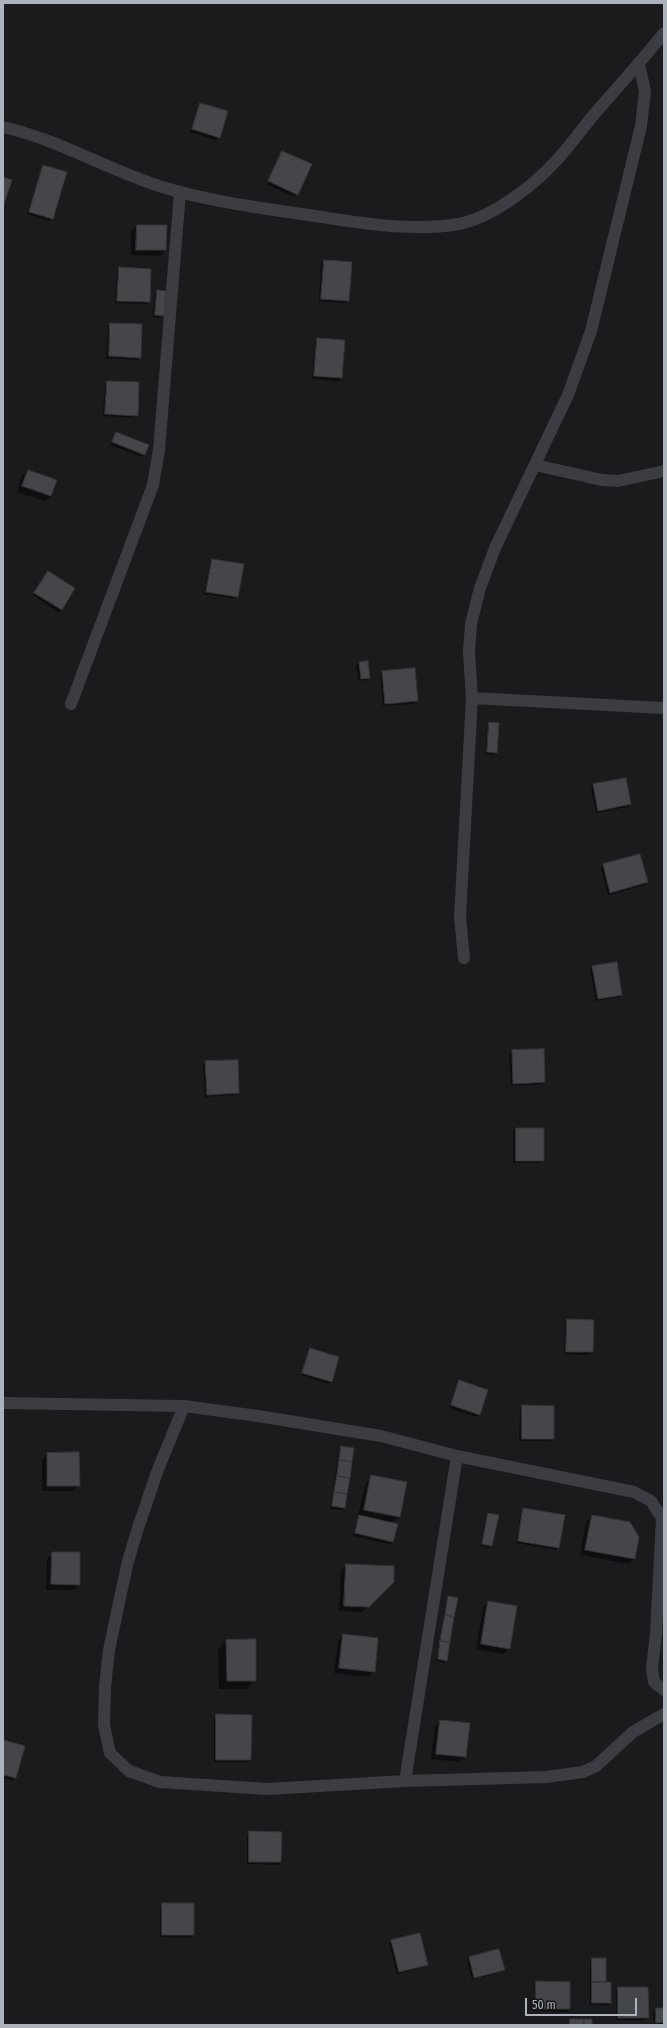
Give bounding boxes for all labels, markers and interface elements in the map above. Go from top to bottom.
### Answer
scale bar [527,1990,639,2016]
text: 50 m [532,1998,556,2012]

